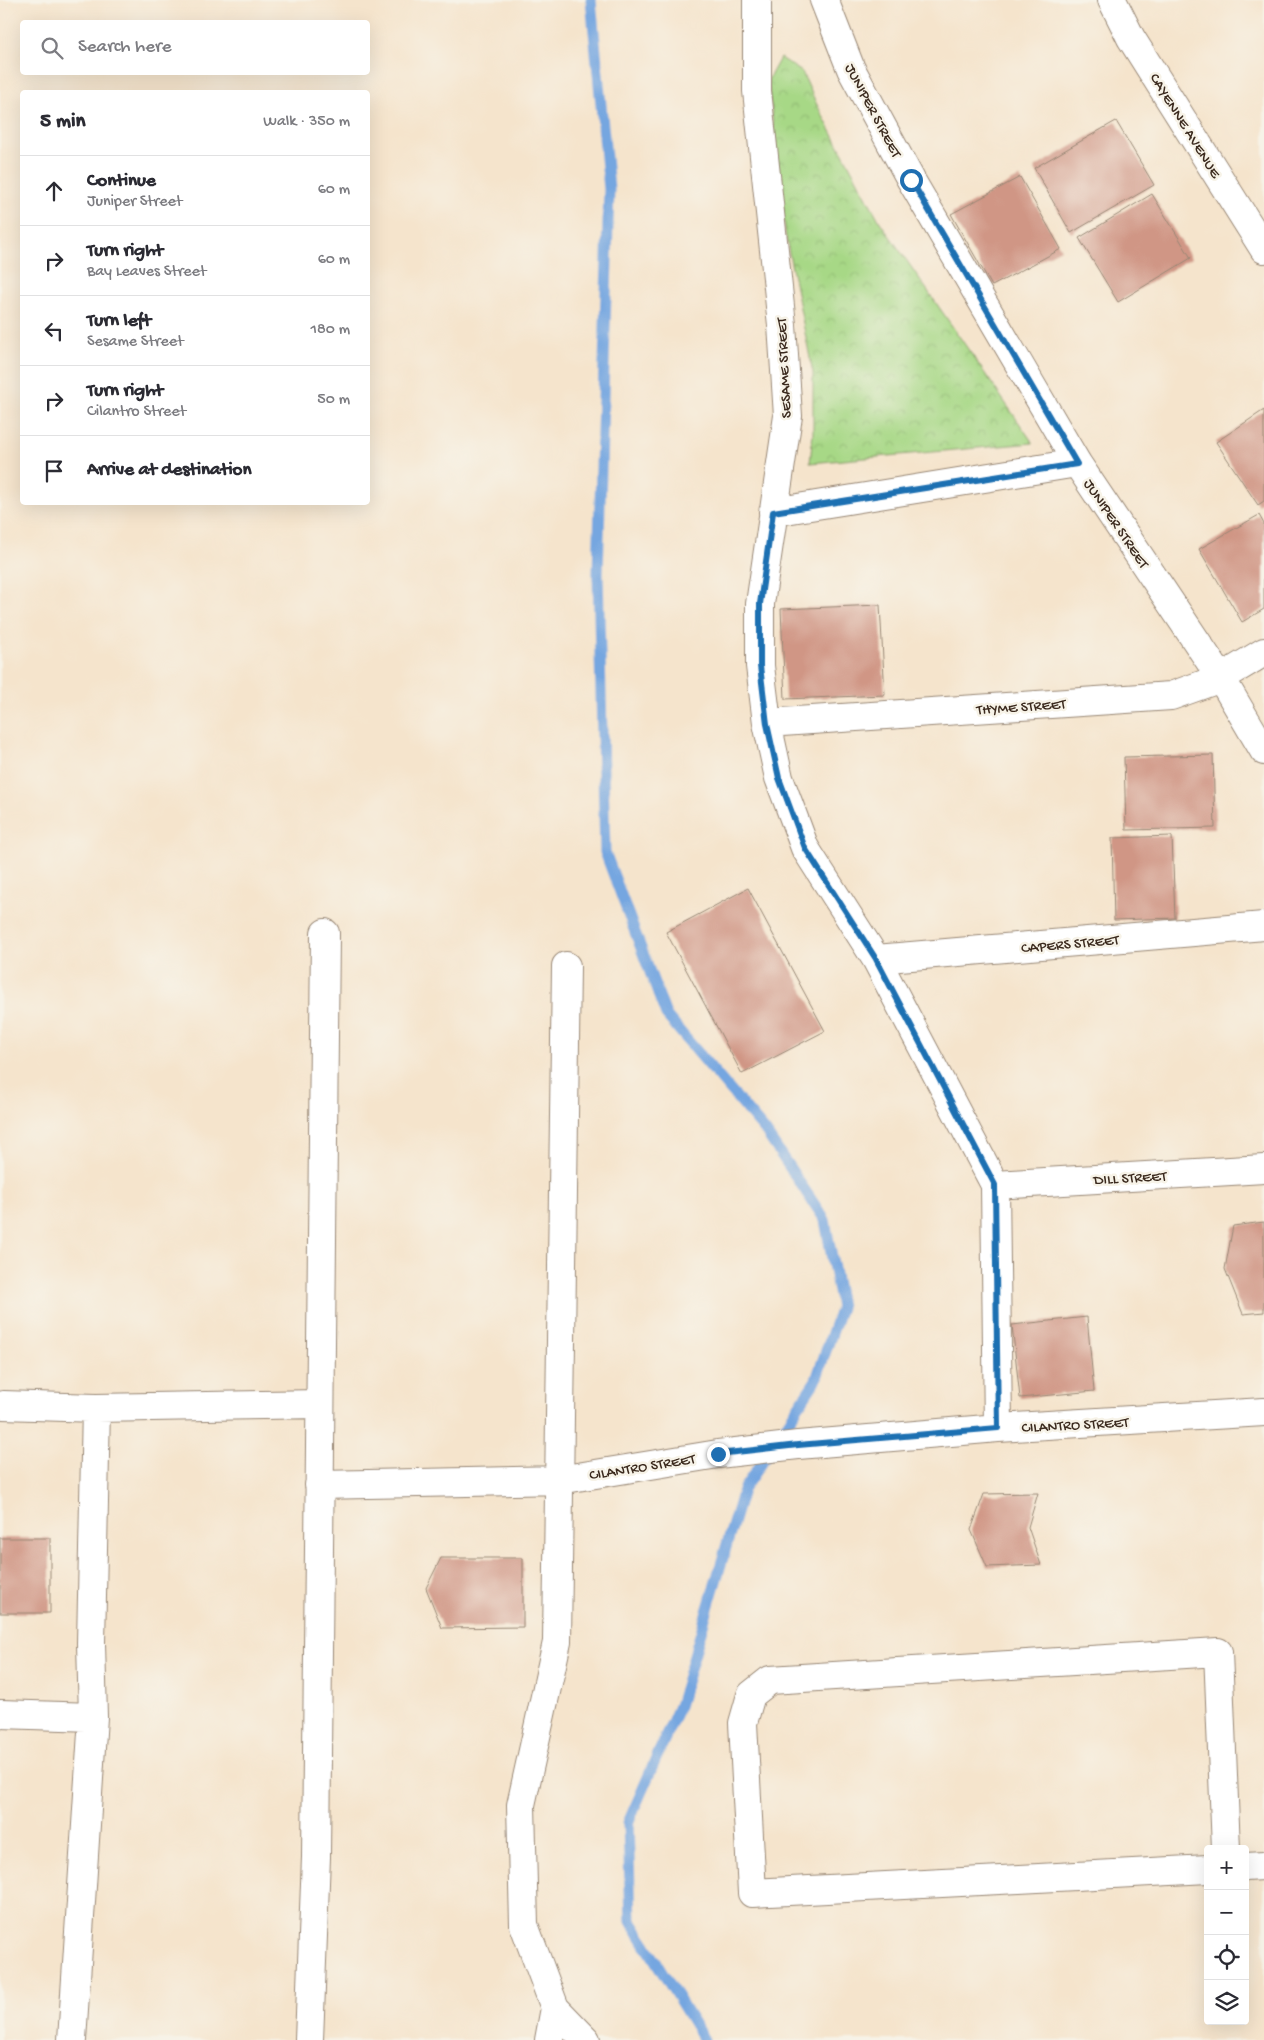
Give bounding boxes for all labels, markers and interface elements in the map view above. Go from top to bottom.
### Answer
search box [20,20,370,75]
icon: search [38,34,66,62]
text: Search here [78,36,172,59]
street label: JUNIPER STREET [840,61,905,162]
street label: CAYENNE AVENUE [1145,70,1224,182]
text: 5 min [40,110,85,135]
text: Walk · 350 m [263,113,350,132]
route start [900,169,923,192]
text: Continue [87,170,156,193]
icon: ahead [40,177,68,205]
text: 60 m [318,181,350,200]
text: Juniper Street [87,193,182,212]
text: Turn right [87,240,163,263]
icon: right [40,247,68,275]
text: 60 m [318,251,350,270]
text: Bay Leaves Street [87,263,206,282]
text: Turn left [87,310,151,333]
street label: SESAME STREET [773,316,797,419]
icon: left [40,317,68,345]
text: 180 m [311,321,350,340]
text: Sesame Street [87,333,184,352]
text: Turn right [87,380,163,403]
icon: right [40,387,68,415]
text: 50 m [317,391,350,410]
text: Cilantro Street [87,403,186,422]
icon: arrive [40,457,68,485]
text: Arrive at destination [87,459,251,482]
street label: JUNIPER STREET [1079,476,1153,573]
street label: THYME STREET [975,696,1068,720]
street label: CAPERS STREET [1021,932,1121,958]
street label: DILL STREET [1092,1168,1168,1190]
street label: CILANTRO STREET [1021,1414,1130,1438]
route end [707,1443,730,1466]
street label: CILANTRO STREET [588,1451,698,1485]
map controls [1204,1845,1249,2025]
button: + [1204,1845,1249,1890]
button: − [1204,1890,1249,1935]
button: locate [1204,1935,1249,1980]
button: layers [1204,1980,1249,2025]

